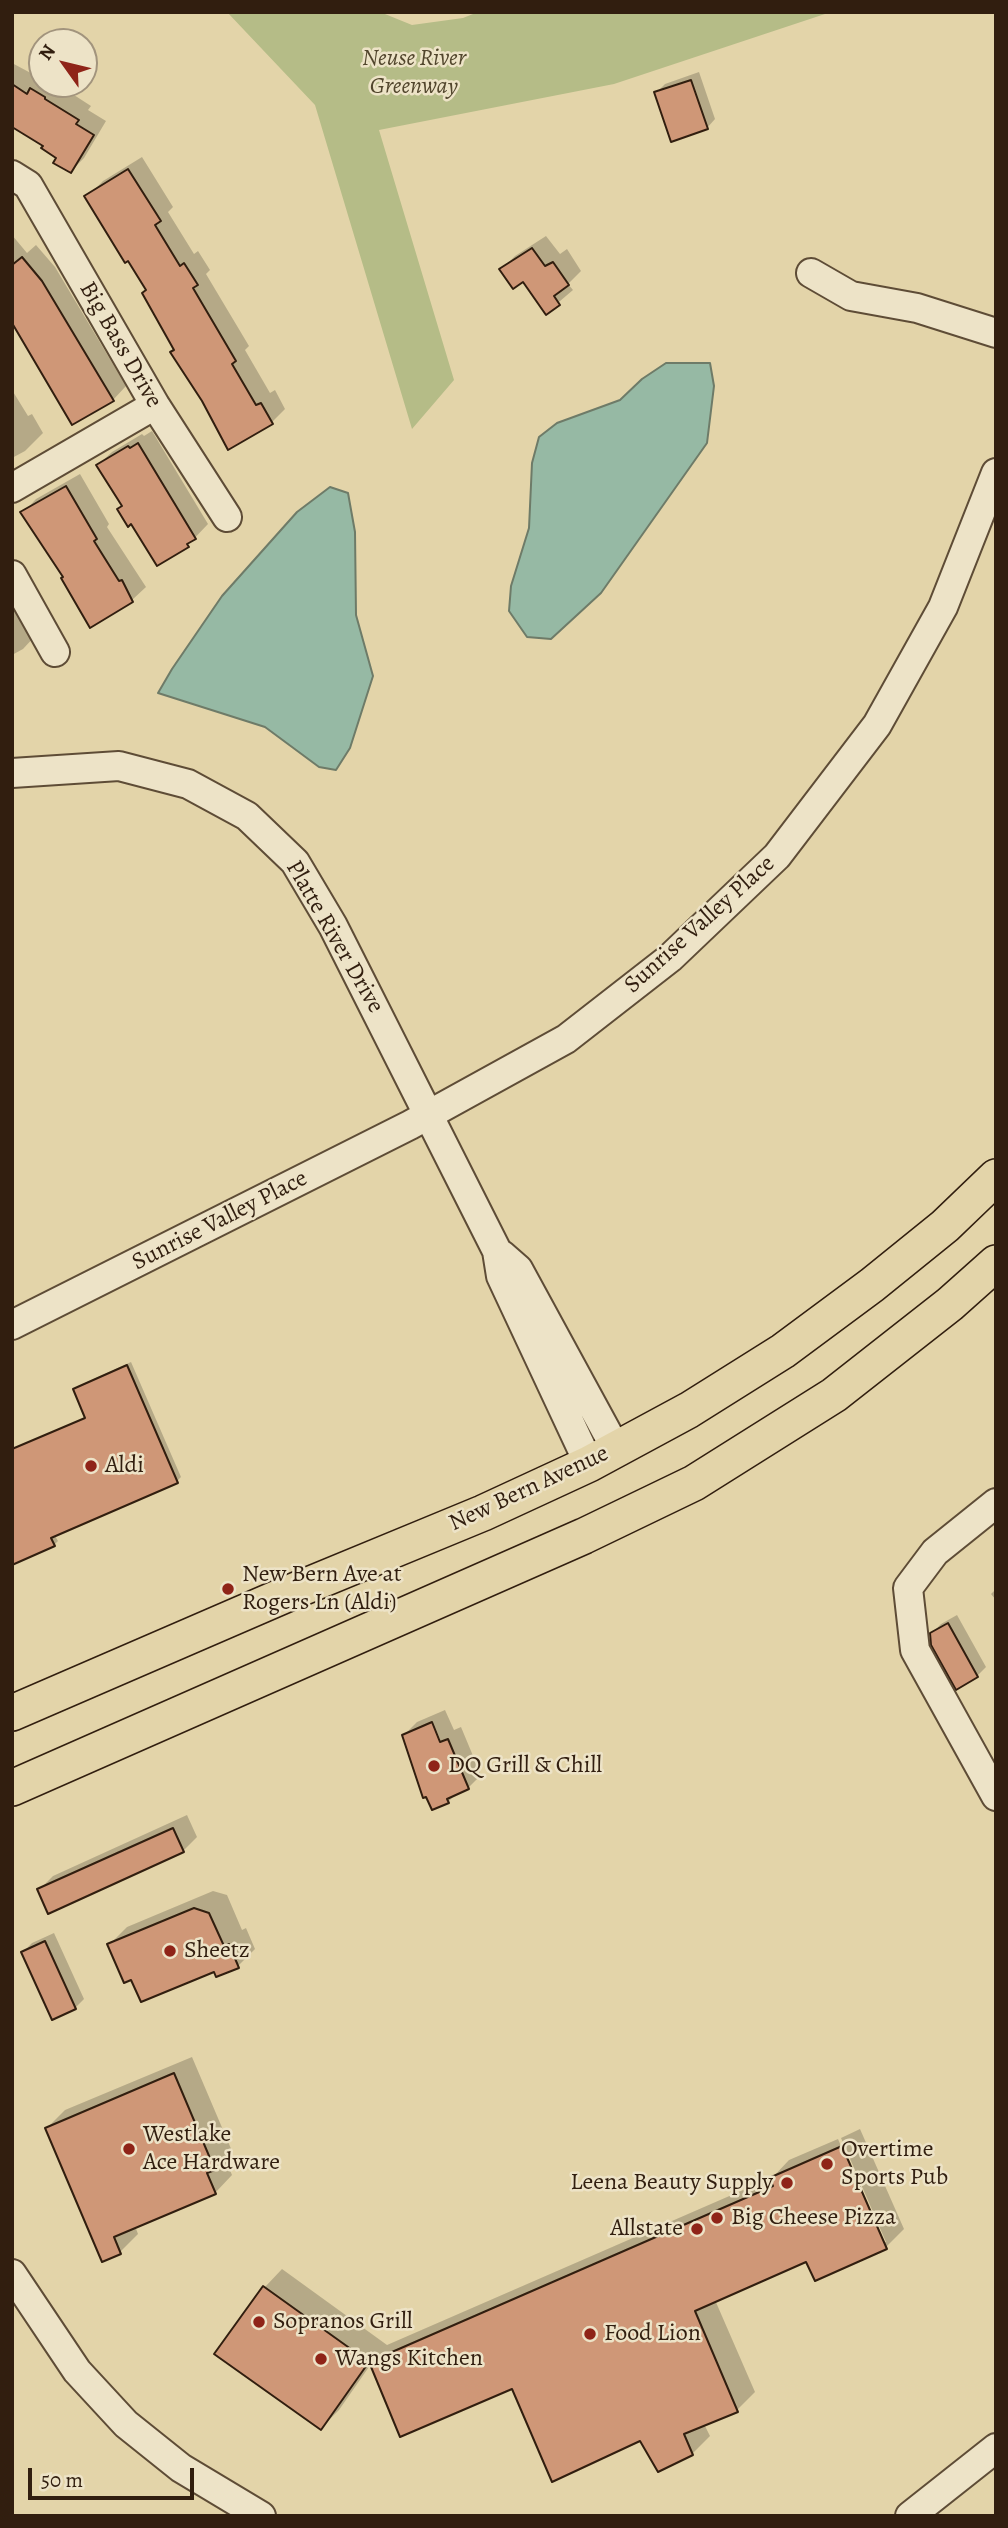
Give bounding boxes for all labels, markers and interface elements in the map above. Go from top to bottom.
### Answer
north arrow [28,28,98,98]
text: N [33,39,62,65]
park label: Neuse River Greenway [362,45,466,101]
street label: Big Bass Drive [72,277,168,413]
street label: Sunrise Valley Place [619,850,781,1000]
street label: Platte River Drive [279,855,389,1019]
street label: Sunrise Valley Place [128,1164,312,1278]
street label: New Bern Avenue [445,1439,613,1539]
place label: Aldi [105,1452,144,1480]
marker: Aldi [83,1458,99,1474]
place label: New Bern Ave at Rogers Ln (Aldi) [242,1561,402,1617]
marker: New Bern Ave at Rogers Ln (Aldi) [220,1581,236,1597]
place label: DQ Grill & Chill [448,1752,602,1780]
marker: DQ Grill & Chill [426,1758,442,1774]
place label: Sheetz [184,1937,250,1965]
marker: Sheetz [162,1943,178,1959]
place label: Westlake Ace Hardware [143,2121,280,2177]
place label: Overtime Sports Pub [841,2136,948,2192]
marker: Westlake Ace Hardware [121,2141,137,2157]
marker: Overtime Sports Pub [819,2156,835,2172]
place label: Leena Beauty Supply [570,2169,773,2197]
marker: Leena Beauty Supply [779,2175,795,2191]
place label: Big Cheese Pizza [731,2204,896,2232]
marker: Big Cheese Pizza [709,2210,725,2226]
place label: Allstate [610,2215,683,2243]
marker: Allstate [689,2221,705,2237]
place label: Sopranos Grill [273,2308,413,2336]
marker: Sopranos Grill [251,2314,267,2330]
place label: Food Lion [604,2320,701,2348]
marker: Food Lion [582,2326,598,2342]
place label: Wangs Kitchen [335,2345,483,2373]
marker: Wangs Kitchen [313,2351,329,2367]
scale bar [32,2454,198,2498]
text: 50 m [41,2466,83,2494]

